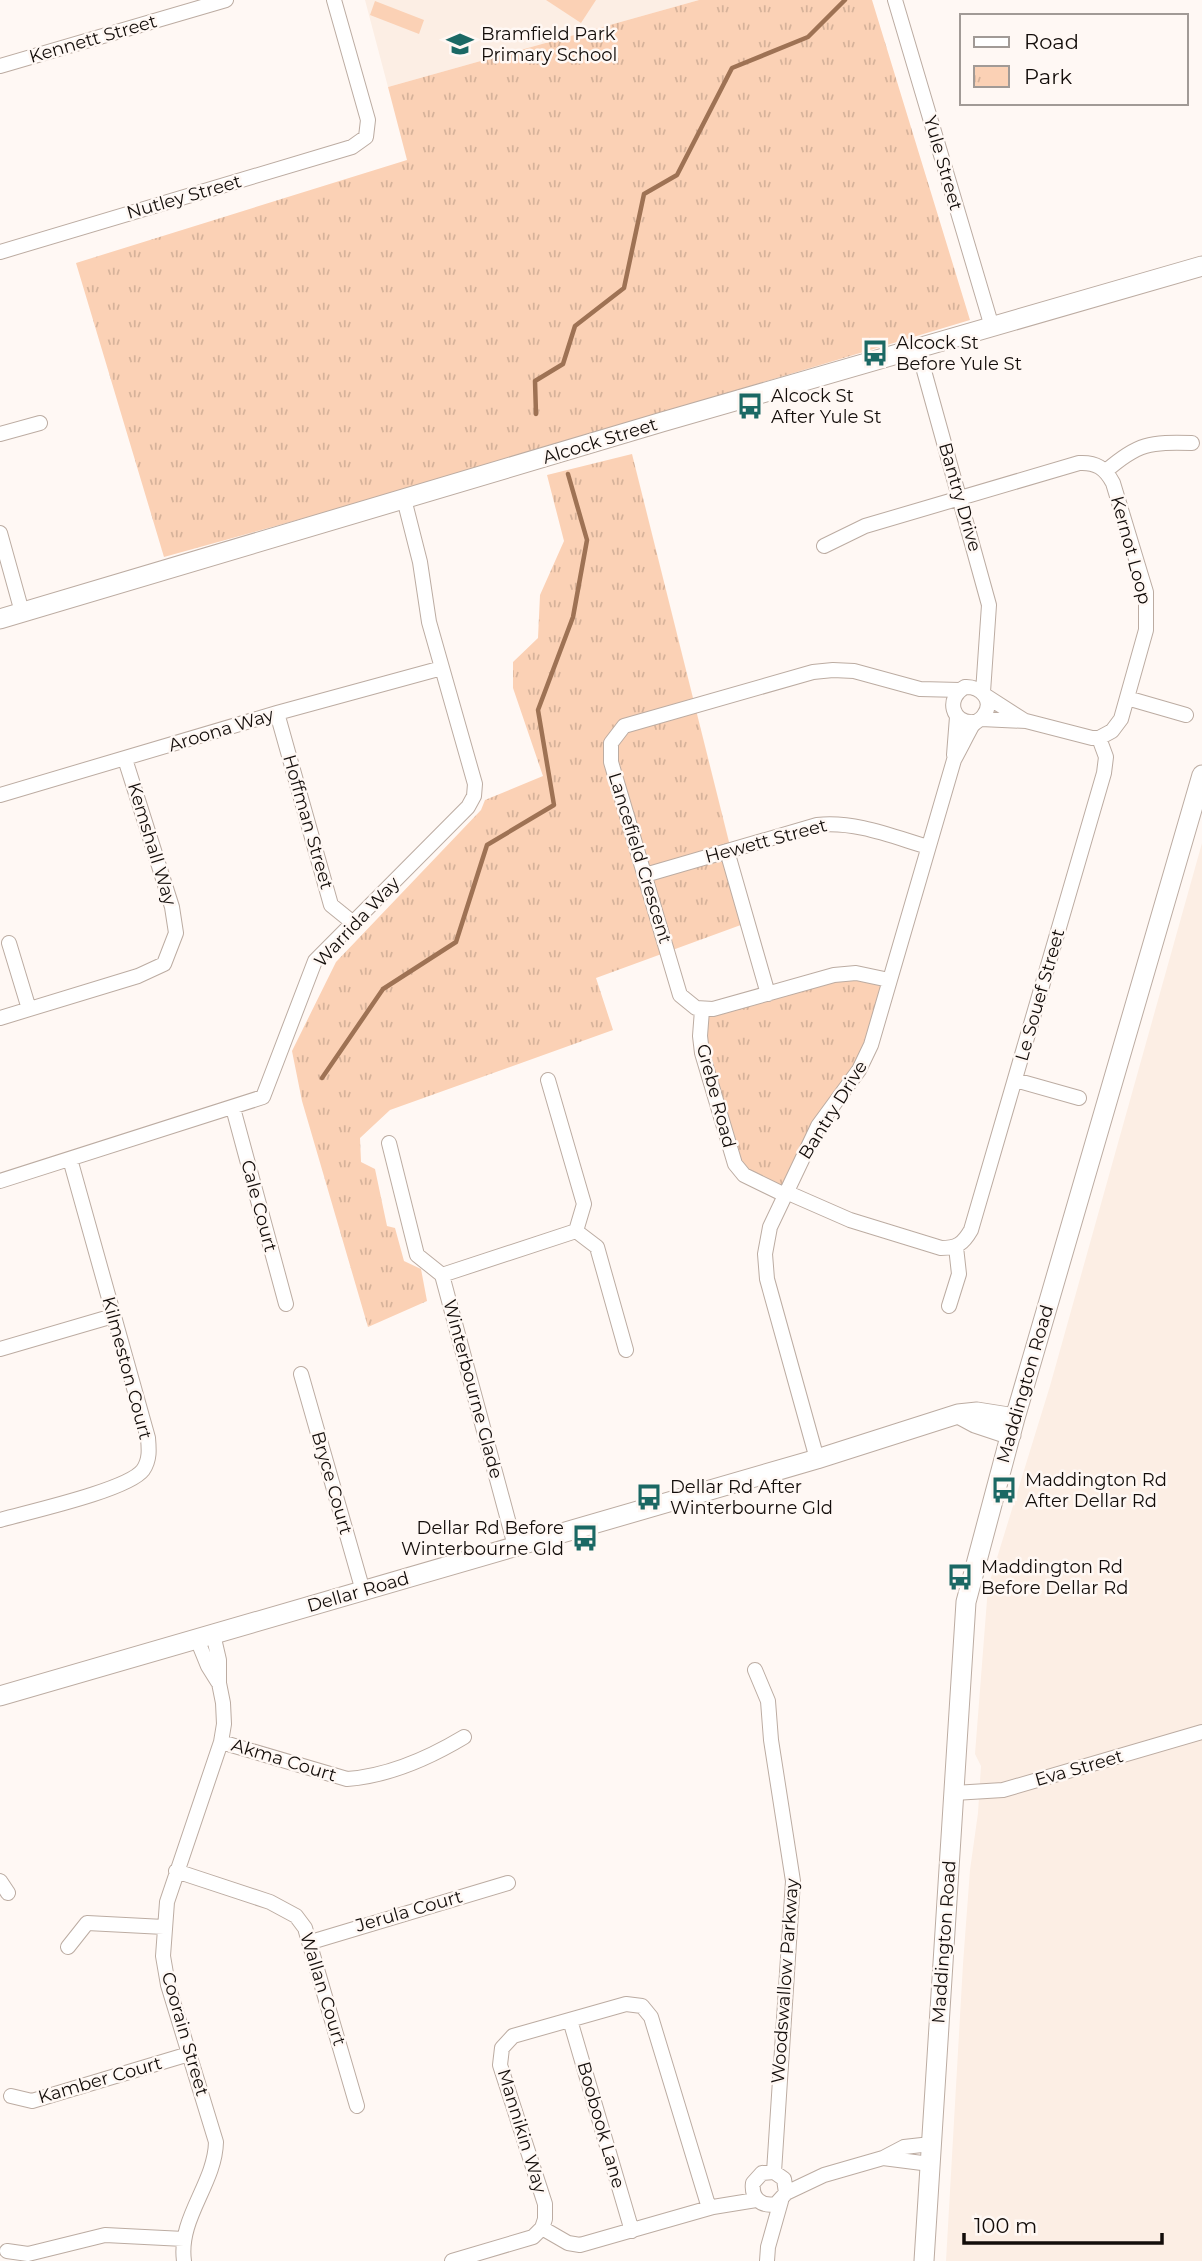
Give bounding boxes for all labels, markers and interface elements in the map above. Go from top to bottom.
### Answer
street label: Kennett Street [27,10,159,68]
legend [960,14,1188,105]
place label: Bramfield Park Primary School [481,23,617,66]
school or university icon: Bramfield Park Primary School [445,29,475,59]
text: Road [1024,29,1079,54]
text: Park [1024,64,1072,89]
street label: Yule Street [919,113,967,213]
street label: Nutley Street [124,170,244,224]
place label: Alcock St Before Yule St [896,332,1022,375]
bus stop icon: Alcock St Before Yule St [860,338,890,368]
place label: Alcock St After Yule St [771,385,882,428]
bus stop icon: Alcock St After Yule St [735,391,765,421]
street label: Alcock Street [540,413,660,469]
street label: Bantry Drive [934,440,986,554]
street label: Kernot Loop [1106,494,1156,606]
street label: Aroona Way [166,703,277,756]
street label: Hoffman Street [278,752,338,892]
street label: Lancefield Crescent [604,770,676,946]
street label: Kemshall Way [123,780,181,908]
street label: Hewett Street [703,814,829,868]
street label: Warrida Way [310,872,404,972]
street label: Le Souef Street [1011,926,1069,1064]
street label: Grebe Road [692,1042,740,1150]
street label: Bantry Drive [794,1056,872,1163]
street label: Cale Court [236,1158,282,1254]
street label: Kilmeston Court [97,1294,157,1442]
street label: Winterbourne Glade [439,1297,508,1481]
street label: Maddington Road [992,1302,1058,1466]
street label: Bryce Court [307,1429,357,1537]
place label: Maddington Rd After Dellar Rd [1025,1469,1167,1512]
bus stop icon: Maddington Rd After Dellar Rd [989,1475,1019,1505]
place label: Dellar Rd After Winterbourne Gld [670,1476,833,1519]
bus stop icon: Dellar Rd After Winterbourne Gld [634,1482,664,1512]
place label: Dellar Rd Before Winterbourne Gld [401,1517,564,1560]
bus stop icon: Dellar Rd Before Winterbourne Gld [570,1523,600,1553]
place label: Maddington Rd Before Dellar Rd [981,1556,1128,1599]
bus stop icon: Maddington Rd Before Dellar Rd [945,1562,975,1592]
street label: Dellar Road [304,1567,412,1617]
street label: Akma Court [229,1734,339,1786]
street label: Eva Street [1032,1745,1126,1791]
street label: Maddington Road [927,1860,961,2024]
street label: Woodswallow Parkway [767,1877,803,2084]
street label: Jerula Court [352,1885,465,1937]
street label: Wallan Court [295,1930,351,2048]
street label: Coorain Street [157,1969,213,2099]
street label: Kamber Court [36,2052,164,2108]
street label: Boobook Lane [572,2059,630,2191]
street label: Mannikin Way [493,2066,551,2196]
scale bar [964,2202,1162,2246]
text: 100 m [974,2213,1037,2238]

